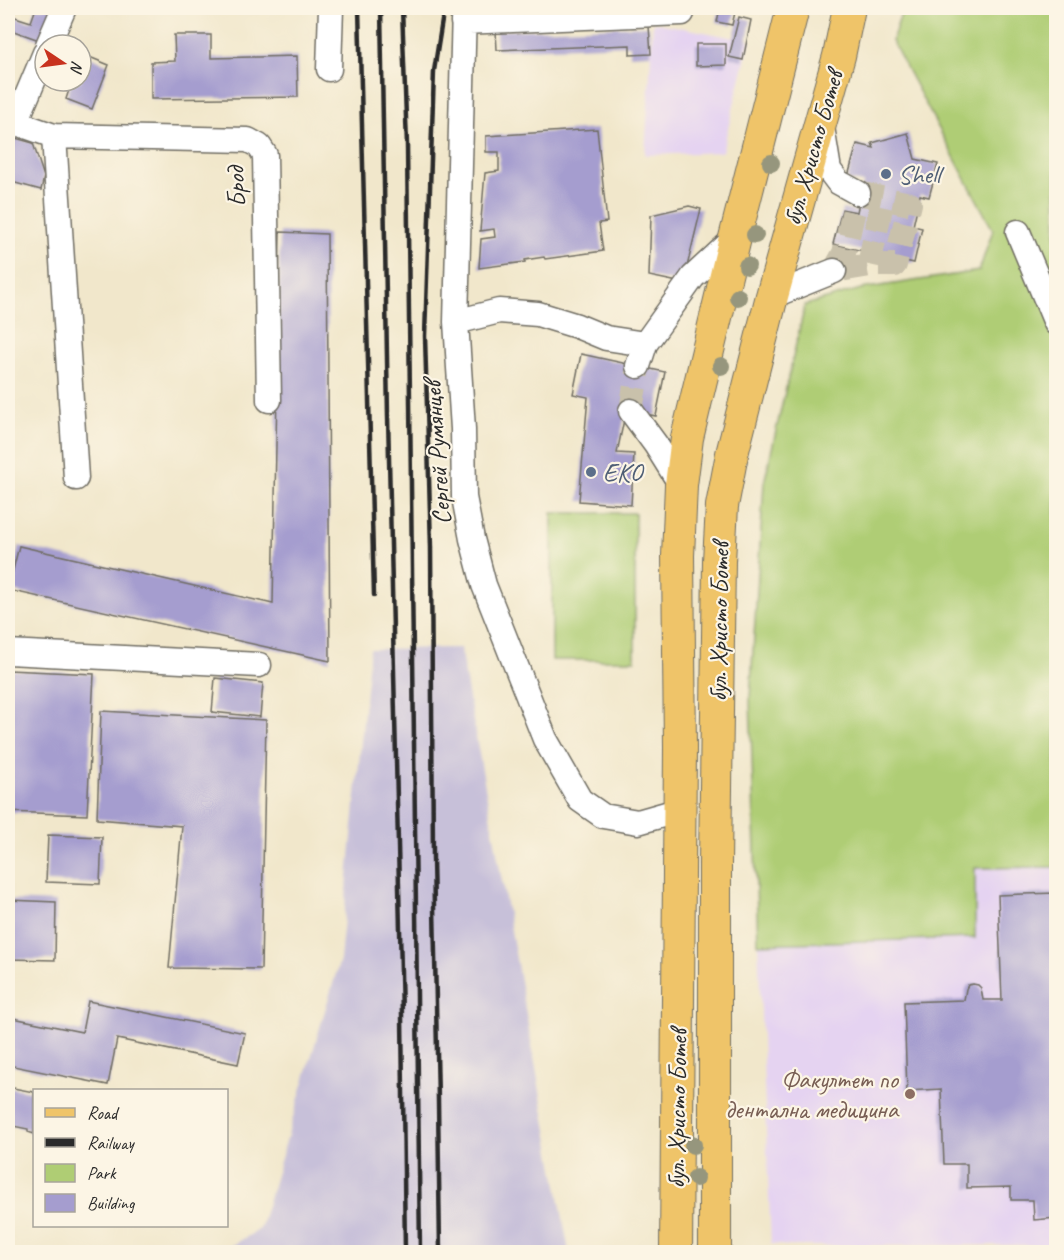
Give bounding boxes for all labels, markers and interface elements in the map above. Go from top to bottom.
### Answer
north arrow [33,33,93,93]
text: N [65,59,87,76]
street label: бул. Христо Ботев [775,63,852,229]
place label: Shell [898,158,945,191]
street label: Брод [218,163,254,208]
marker: Shell [879,167,893,181]
street label: Сергей Румянцев [415,374,458,526]
place label: EKO [603,456,645,489]
marker: EKO [584,465,598,479]
street label: бул. Христо Ботев [701,538,737,702]
street label: бул. Христо Ботев [659,1025,695,1189]
place label: Факултет по дентална медицина [725,1063,900,1126]
marker: Факултет по дентална медицина [903,1087,917,1101]
legend [33,1089,228,1227]
text: Road [87,1102,120,1124]
text: Railway [87,1132,135,1154]
text: Park [87,1162,117,1184]
text: Building [87,1192,136,1214]

